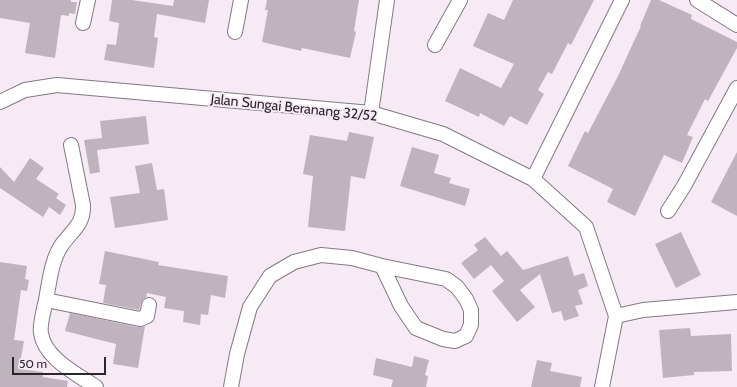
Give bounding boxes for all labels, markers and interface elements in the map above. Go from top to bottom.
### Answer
street label: Jalan Sungai Beranang 32/52 [210,91,378,125]
scale bar [14,349,108,375]
text: 50 m [19,356,47,371]

